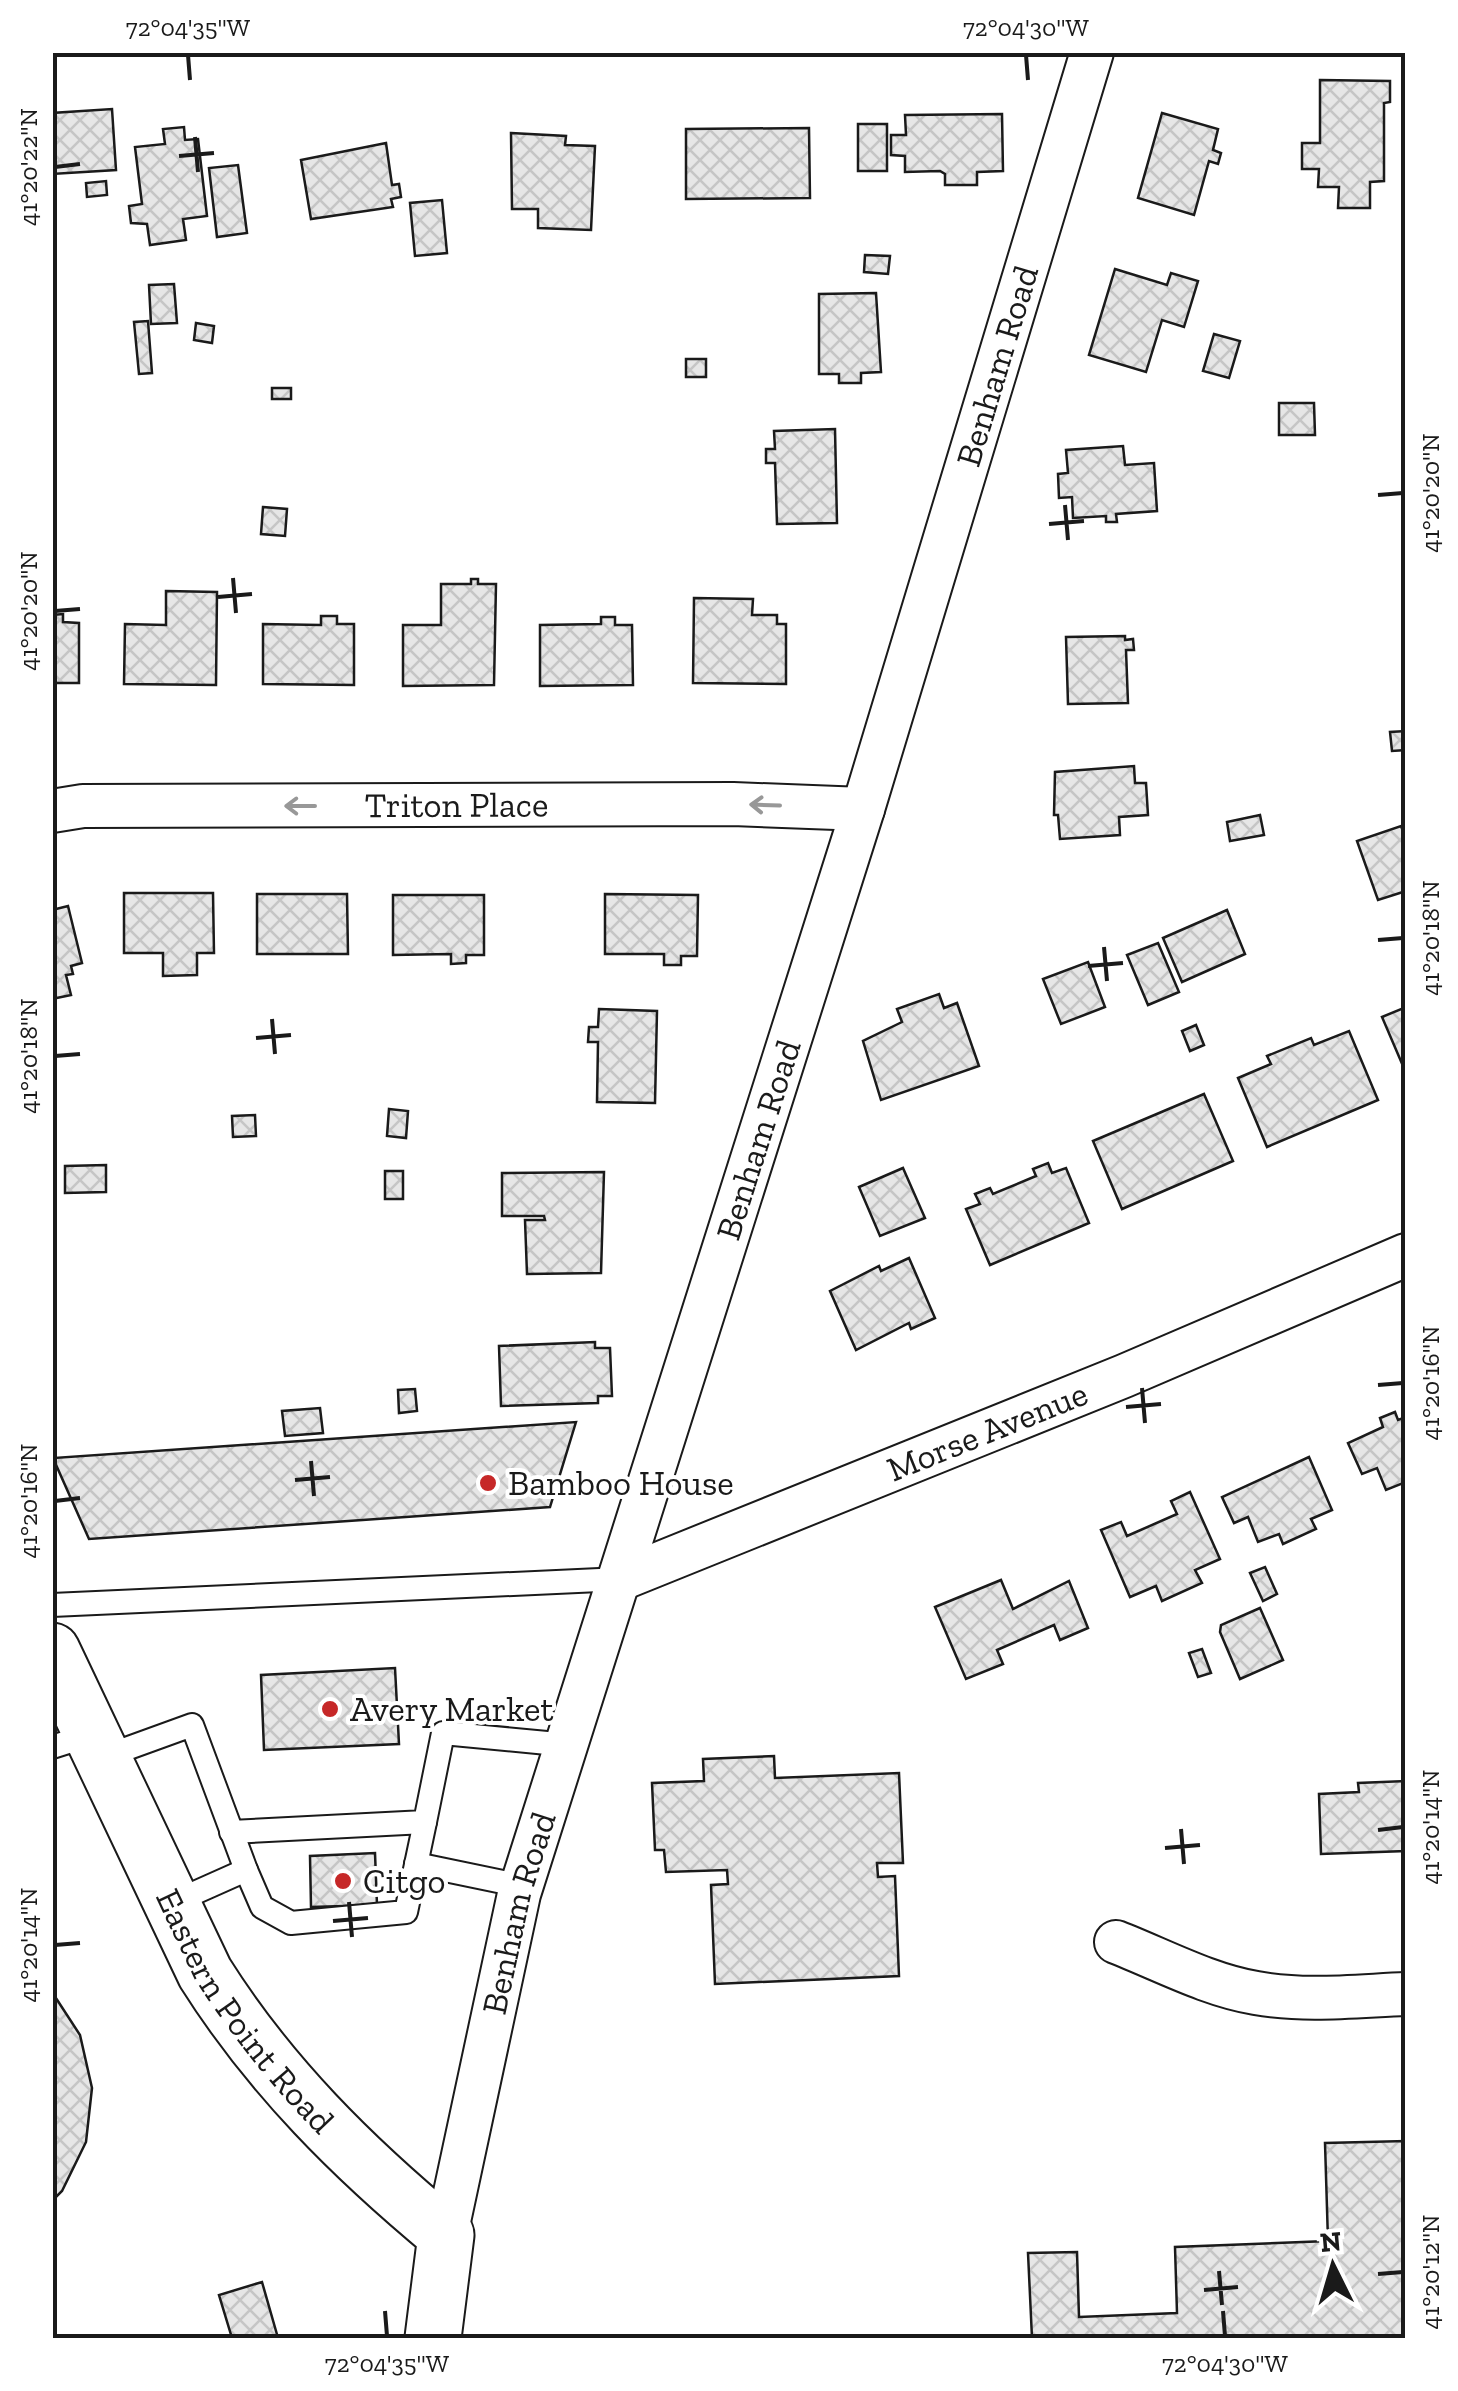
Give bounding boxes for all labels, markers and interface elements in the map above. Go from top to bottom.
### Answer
text: 72°04'35"W [126,12,251,42]
text: 72°04'30"W [963,12,1090,42]
text: 41°20'22"N [13,108,43,226]
street label: Benham Road [947,260,1047,471]
text: 41°20'20"N [1415,433,1445,553]
text: 41°20'20"N [13,551,43,671]
street label: Triton Place [365,784,548,826]
one-way arrow [750,795,782,814]
one-way arrow [285,796,318,816]
text: 41°20'18"N [1415,880,1445,996]
text: 41°20'18"N [13,998,43,1114]
street label: Benham Road [707,1034,810,1245]
text: 41°20'16"N [1415,1325,1445,1441]
street label: Morse Avenue [881,1372,1094,1490]
text: 41°20'16"N [13,1443,43,1559]
place label: Bamboo House [508,1462,734,1504]
marker: Bamboo House [477,1472,499,1494]
place label: Avery Market [350,1688,553,1730]
marker: Avery Market [319,1698,341,1720]
text: 41°20'14"N [1415,1770,1445,1884]
street label: Benham Road [473,1807,565,2018]
place label: Citgo [363,1860,446,1902]
marker: Citgo [332,1870,354,1892]
street label: Eastern Point Road [147,1882,343,2142]
text: 41°20'14"N [13,1888,43,2002]
text: 41°20'12"N [1415,2215,1445,2329]
north arrow [1283,2216,1383,2316]
text: N [1319,2224,1343,2259]
text: 72°04'35"W [325,2348,450,2378]
text: 72°04'30"W [1162,2348,1289,2378]

